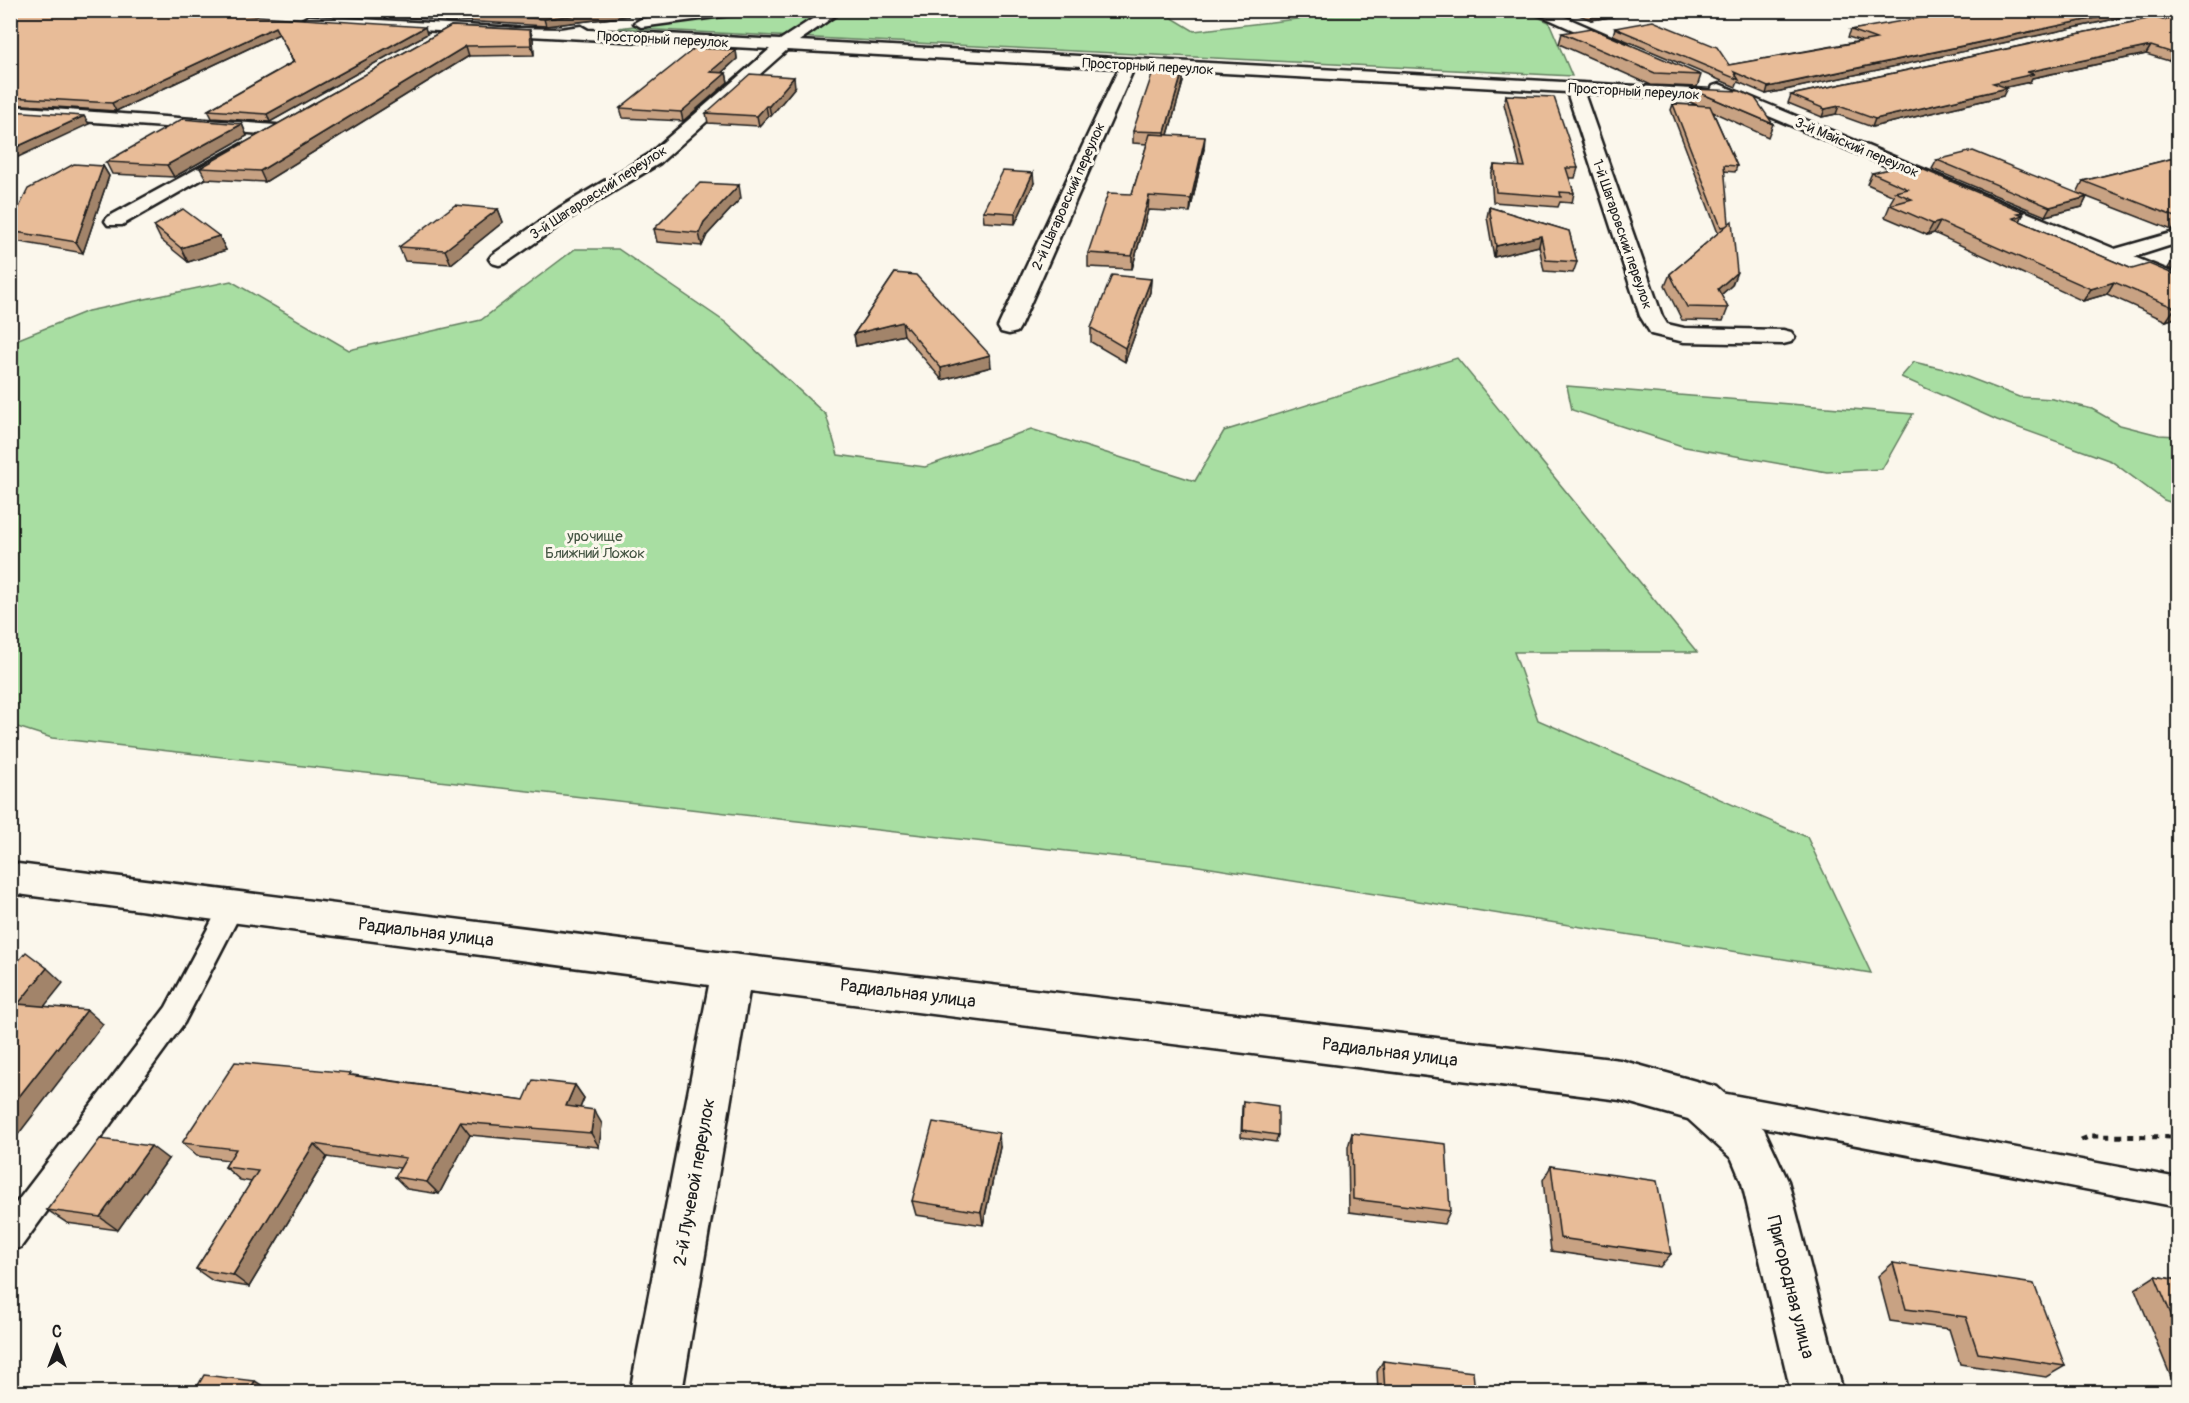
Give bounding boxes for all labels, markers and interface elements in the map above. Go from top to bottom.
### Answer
street label: Просторный переулок [597,28,729,51]
street label: Просторный переулок [1082,55,1214,78]
street label: Просторный переулок [1568,80,1700,103]
street label: 3-й Майский переулок [1792,114,1921,181]
street label: 2-й Шагаровский переулок [1028,120,1109,273]
street label: 3-й Шагаровский переулок [527,142,670,243]
street label: 1-й Шагаровский переулок [1589,157,1656,311]
park label: урочище Ближний Ложок [545,527,645,563]
street label: Радиальная улица [357,913,495,952]
street label: Радиальная улица [839,974,977,1013]
street label: Радиальная улица [1321,1033,1459,1072]
street label: 2-й Лучевой переулок [668,1097,721,1267]
street label: Пригородная улица [1762,1213,1819,1361]
north arrow [27,1316,87,1376]
text: С [52,1322,62,1342]

